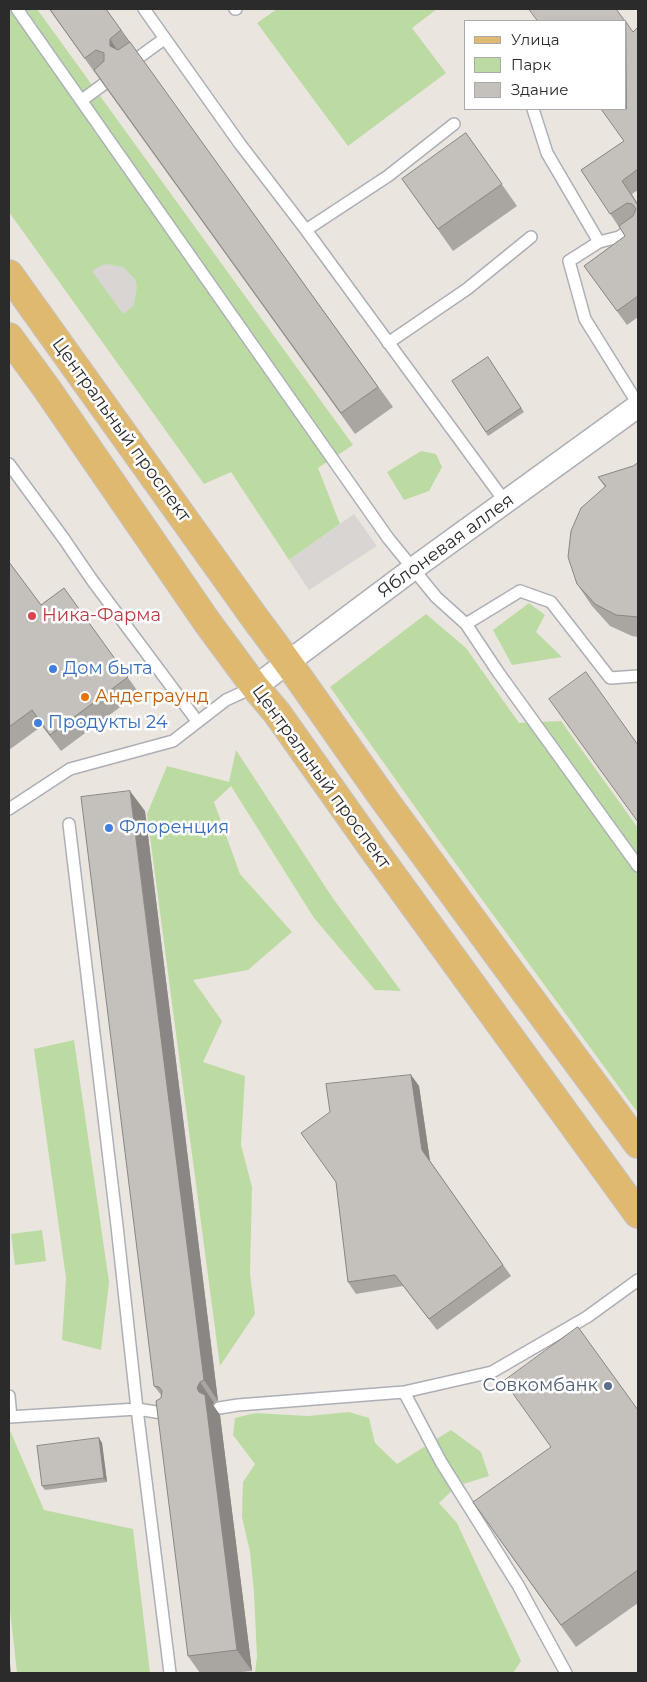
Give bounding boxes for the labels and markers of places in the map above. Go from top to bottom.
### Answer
place label: Ника-Фарма [42,605,161,627]
marker: Ника-Фарма [26,610,38,622]
place label: Дом быта [63,658,152,680]
marker: Дом быта [47,663,59,675]
place label: Андеграунд [95,686,209,708]
marker: Андеграунд [79,691,91,703]
place label: Продукты 24 [48,712,168,734]
marker: Продукты 24 [32,717,44,729]
place label: Флоренция [119,817,229,839]
marker: Флоренция [103,822,115,834]
place label: Совкомбанк [482,1375,598,1397]
marker: Совкомбанк [602,1380,614,1392]

